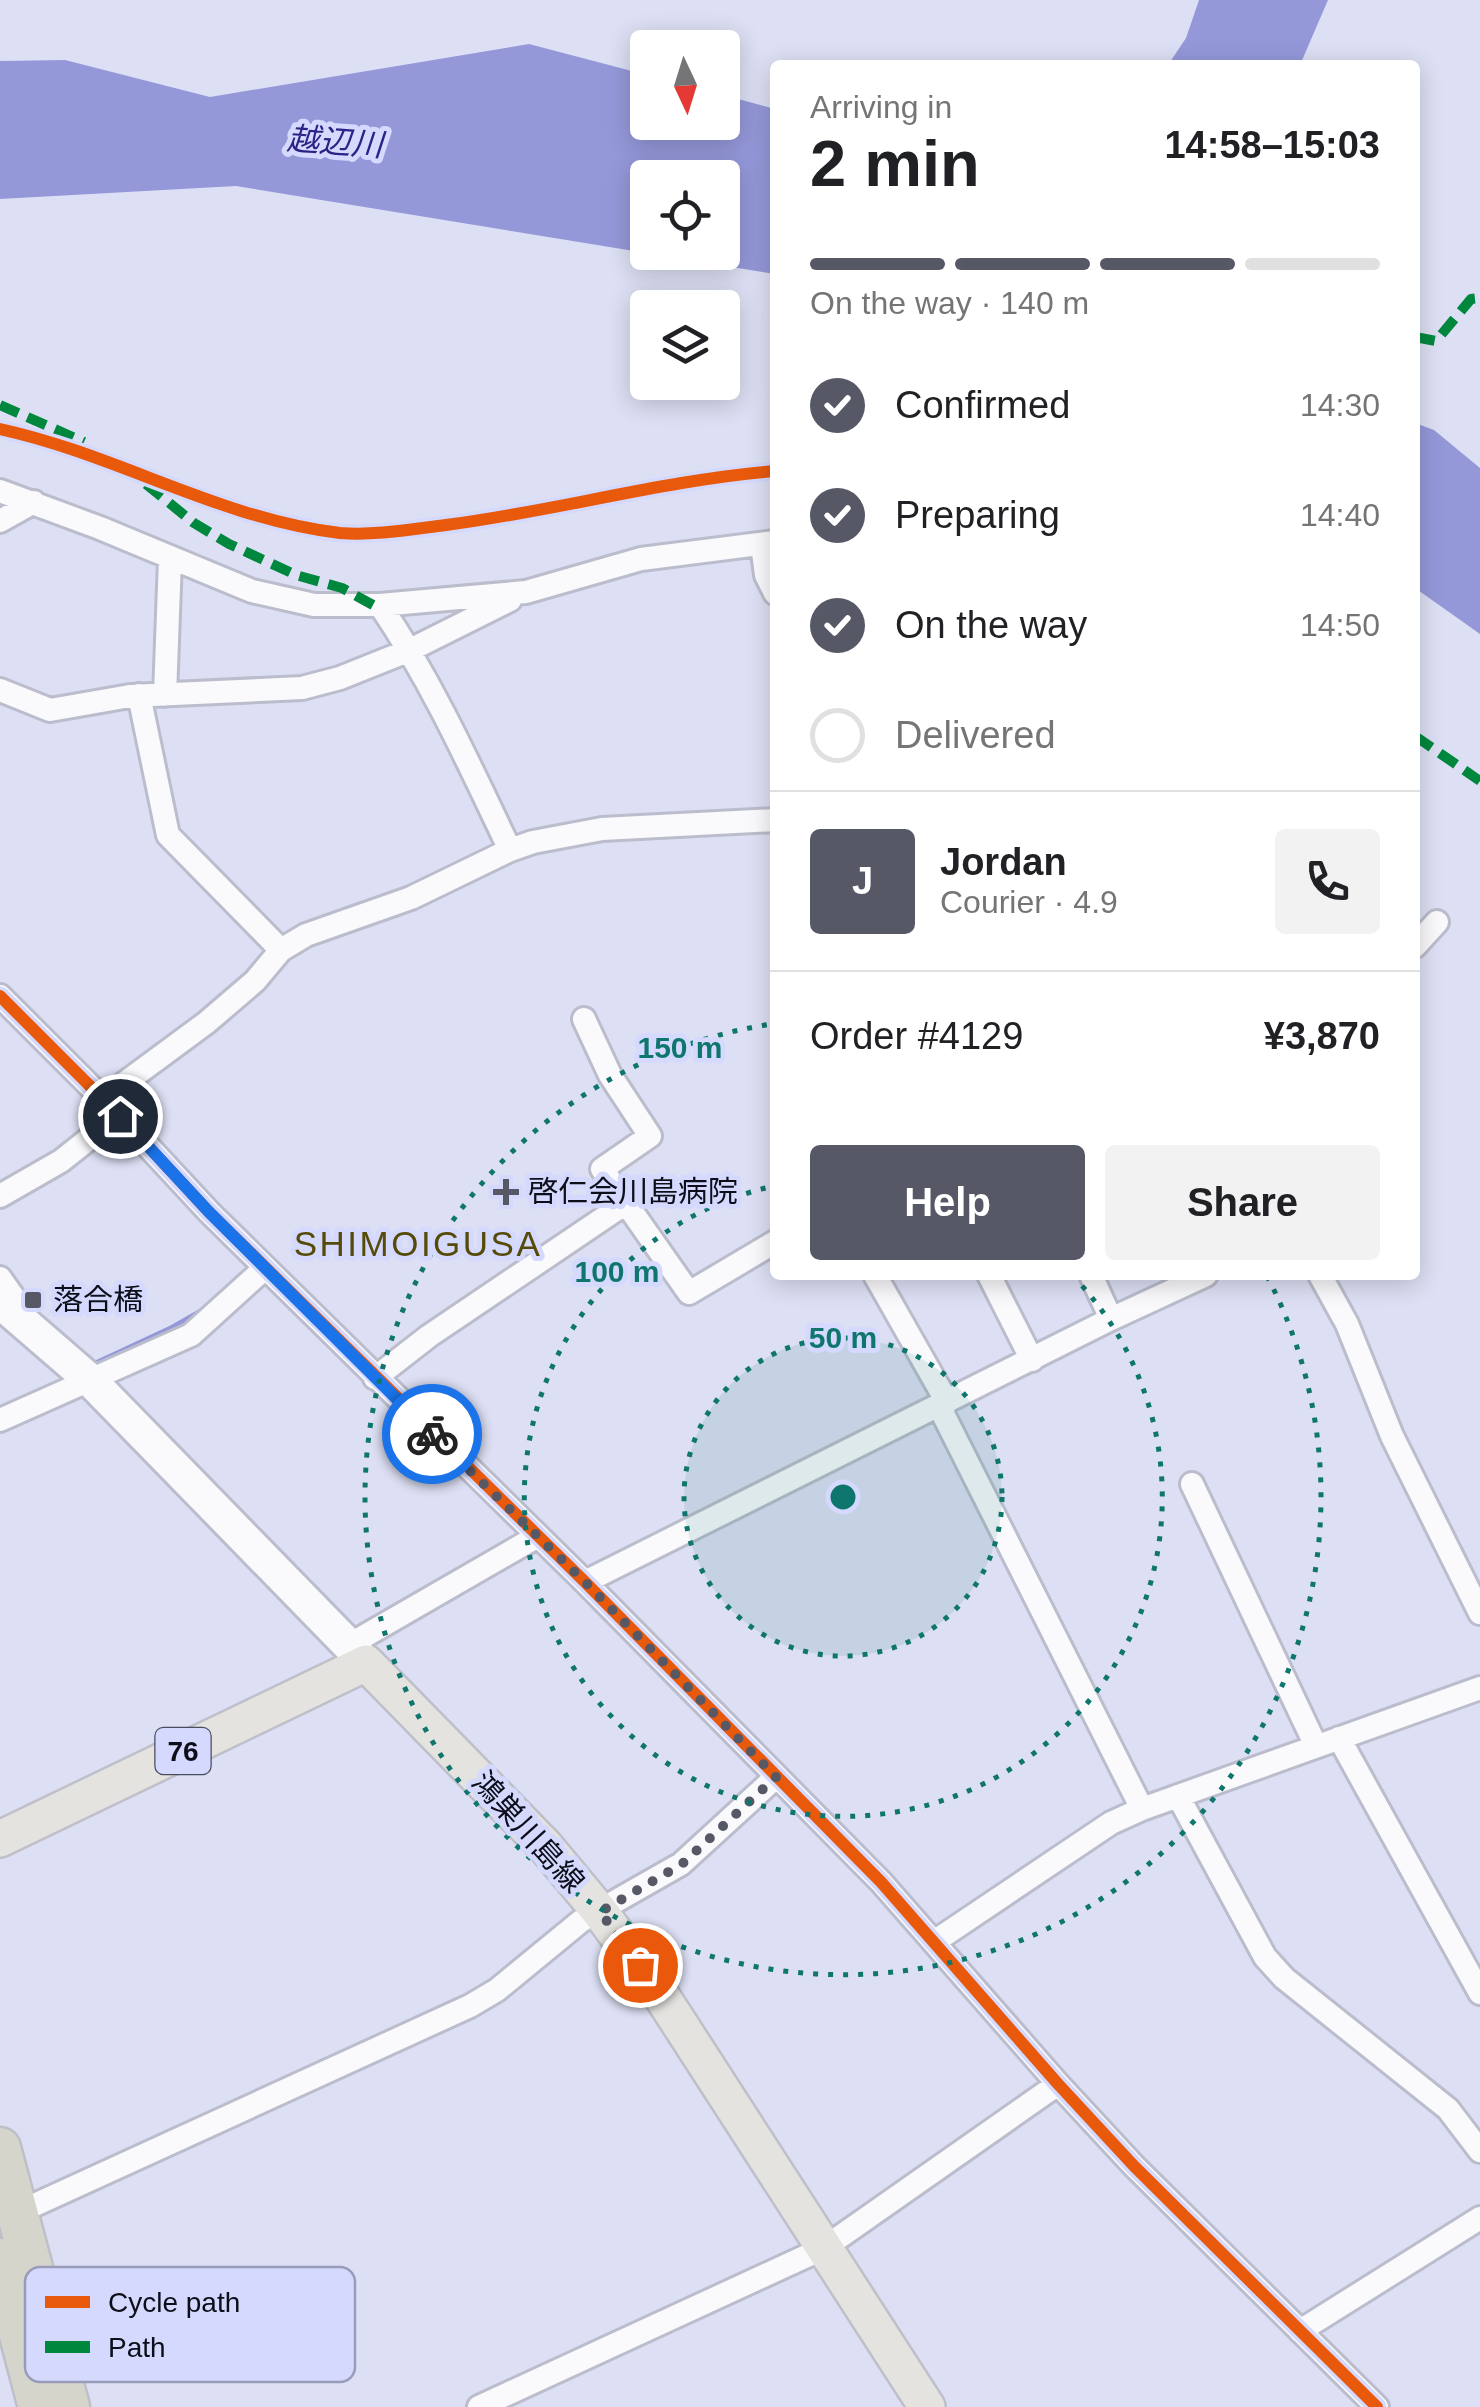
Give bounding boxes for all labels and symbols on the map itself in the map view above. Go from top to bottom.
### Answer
north arrow [630,30,740,140]
water label: 越辺川 [286,121,387,164]
text: 150 m [637,1031,723,1064]
pin [78,1074,163,1159]
place label: 啓仁会川島病院 [528,1175,738,1208]
marker: 啓仁会川島病院 [493,1179,519,1205]
district label: SHIMOIGUSA [294,1224,542,1263]
text: 100 m [574,1255,660,1288]
place label: 落合橋 [53,1283,143,1316]
marker: 落合橋 [22,1289,44,1311]
text: 50 m [809,1321,877,1354]
courier [382,1384,482,1484]
centre of rings [825,1479,861,1515]
road number: 76 [156,1728,210,1774]
street label: 鴻巣川島線 [466,1765,591,1898]
pin [598,1923,683,2008]
legend [25,2267,355,2382]
text: Cycle path [108,2287,240,2318]
text: Path [108,2332,166,2363]

